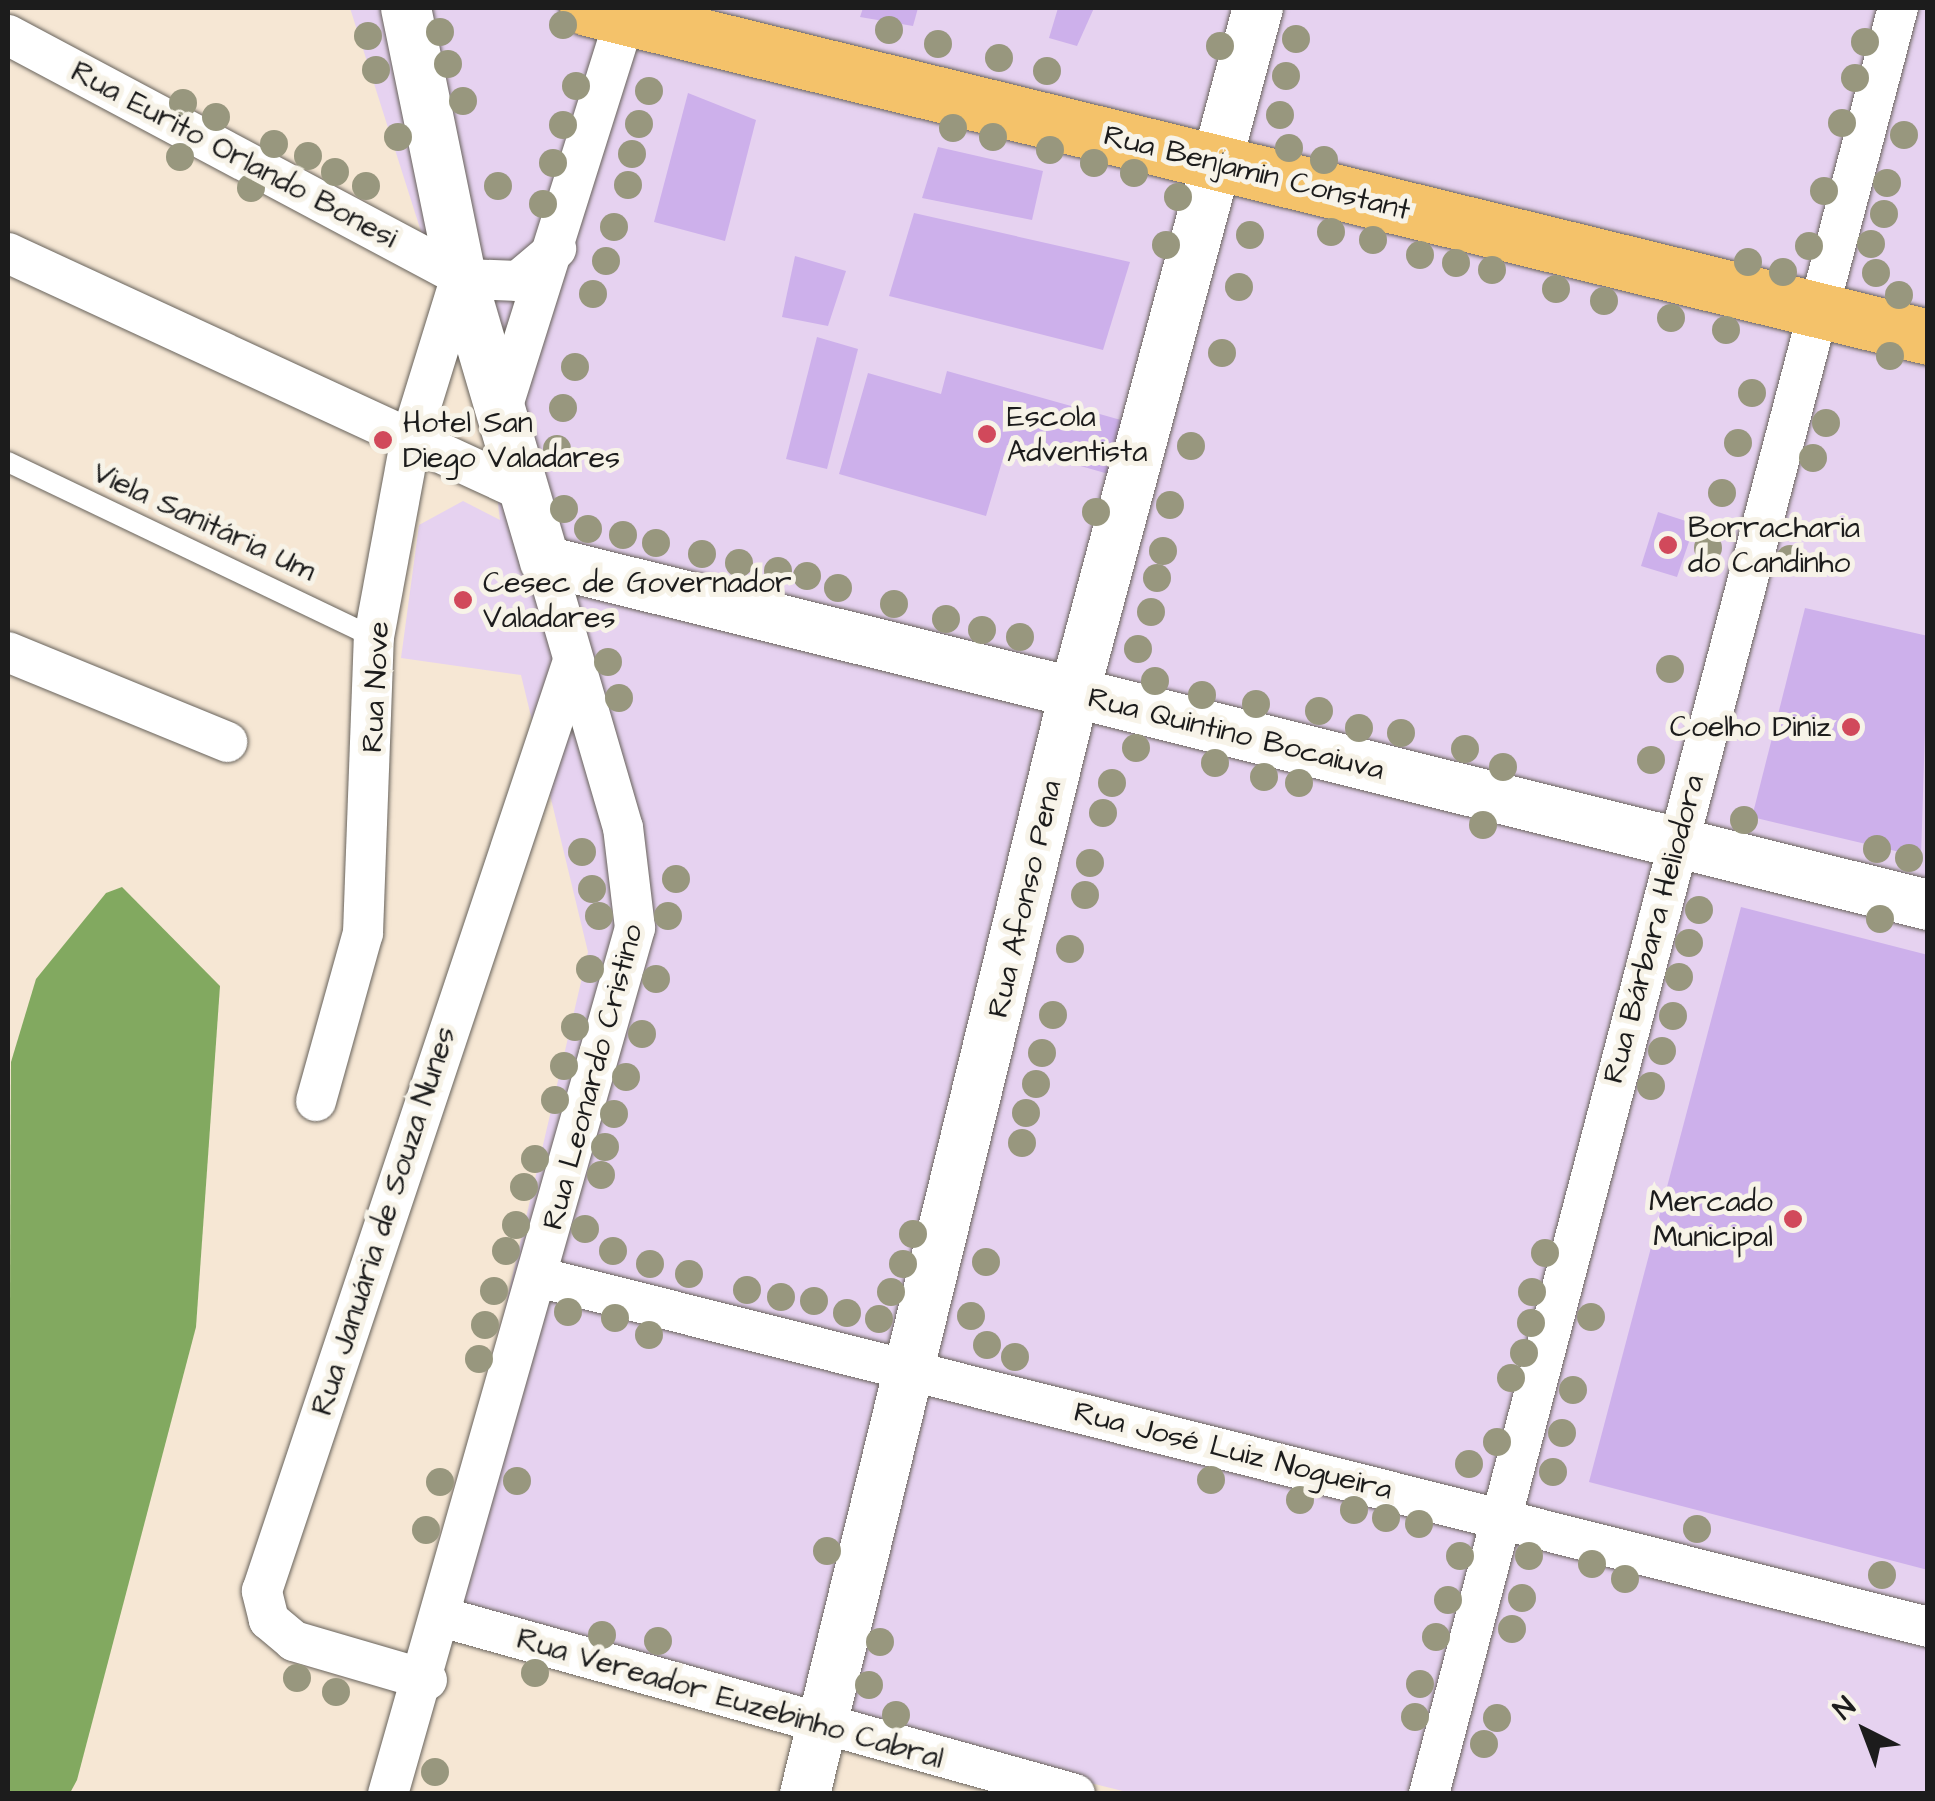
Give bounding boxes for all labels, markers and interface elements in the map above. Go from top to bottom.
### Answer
street label: Rua Eurito Orlando Bonesi [65,54,403,256]
street label: Rua Benjamin Constant [1100,117,1414,229]
place label: Escola Adventista [1007,399,1148,470]
place label: Hotel San Diego Valadares [403,405,620,476]
marker: Escola Adventista [976,423,998,445]
marker: Hotel San Diego Valadares [372,429,394,451]
street label: Viela Sanitária Um [87,455,321,589]
place label: Borracharia do Candinho [1688,510,1860,580]
marker: Borracharia do Candinho [1657,534,1679,556]
place label: Cesec de Governador Valadares [483,565,791,636]
marker: Cesec de Governador Valadares [452,589,474,611]
street label: Rua Nove [355,620,397,754]
street label: Rua Quintino Bocaiuva [1084,680,1388,788]
place label: Coelho Diniz [1670,709,1831,745]
marker: Coelho Diniz [1840,716,1862,738]
street label: Rua Bárbara Heliodora [1596,771,1712,1087]
street label: Rua Afonso Pena [980,777,1070,1021]
street label: Rua Leonardo Cristino [535,920,651,1234]
street label: Rua Januária de Souza Nunes [304,1022,464,1420]
place label: Mercado Municipal [1649,1184,1773,1254]
marker: Mercado Municipal [1782,1208,1804,1230]
street label: Rua José Luiz Nogueira [1070,1394,1396,1508]
street label: Rua Vereador Euzebinho Cabral [513,1621,947,1777]
north arrow [1815,1681,1915,1781]
text: N [1825,1688,1864,1729]

